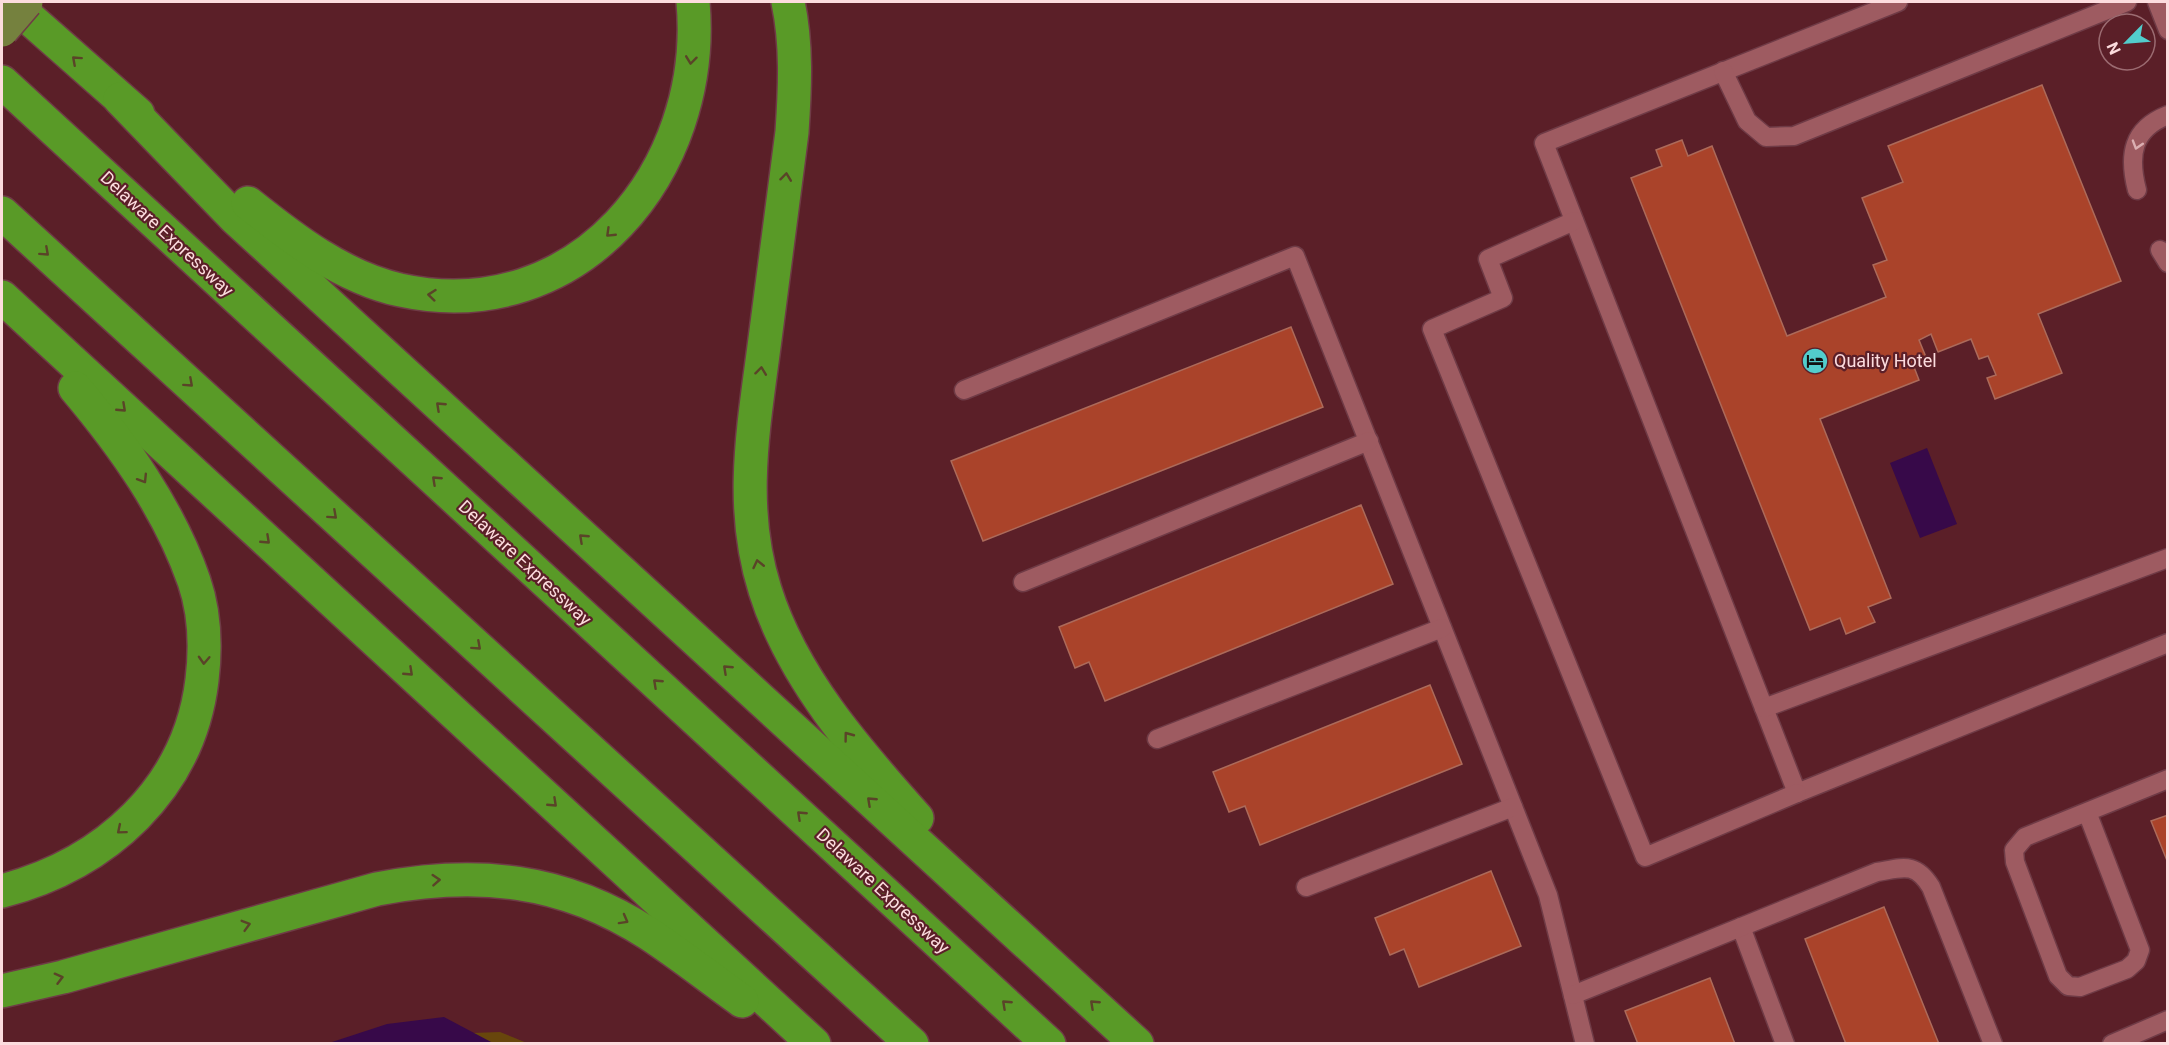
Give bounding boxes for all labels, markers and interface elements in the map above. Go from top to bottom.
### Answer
north arrow [2097,12,2157,72]
text: N [2103,39,2125,57]
one-way arrow [685,55,698,64]
one-way arrow [73,56,83,67]
one-way arrow [2131,139,2144,150]
street label: Delaware Expressway [97,167,238,301]
one-way arrow [779,173,792,182]
one-way arrow [607,226,617,237]
one-way arrow [38,245,48,256]
one-way arrow [428,289,437,302]
hotel icon: Quality Hotel [1800,346,1830,376]
place label: Quality Hotel [1834,350,1937,371]
one-way arrow [755,366,767,375]
one-way arrow [181,376,192,387]
one-way arrow [115,401,126,412]
one-way arrow [436,402,446,413]
one-way arrow [135,473,147,483]
one-way arrow [432,477,443,488]
street label: Delaware Expressway [455,496,596,630]
one-way arrow [326,508,336,519]
one-way arrow [259,533,269,544]
one-way arrow [580,534,591,545]
one-way arrow [753,560,766,570]
one-way arrow [470,639,480,650]
one-way arrow [197,656,210,665]
one-way arrow [402,664,413,675]
one-way arrow [723,666,734,677]
one-way arrow [653,679,664,690]
one-way arrow [844,731,855,742]
one-way arrow [546,796,557,807]
one-way arrow [867,797,877,808]
one-way arrow [797,811,807,822]
one-way arrow [117,823,128,834]
street label: Delaware Expressway [813,824,954,958]
one-way arrow [431,874,440,887]
one-way arrow [617,913,628,924]
one-way arrow [240,920,251,932]
one-way arrow [53,972,63,985]
one-way arrow [1002,1000,1013,1011]
one-way arrow [1090,1000,1100,1011]

